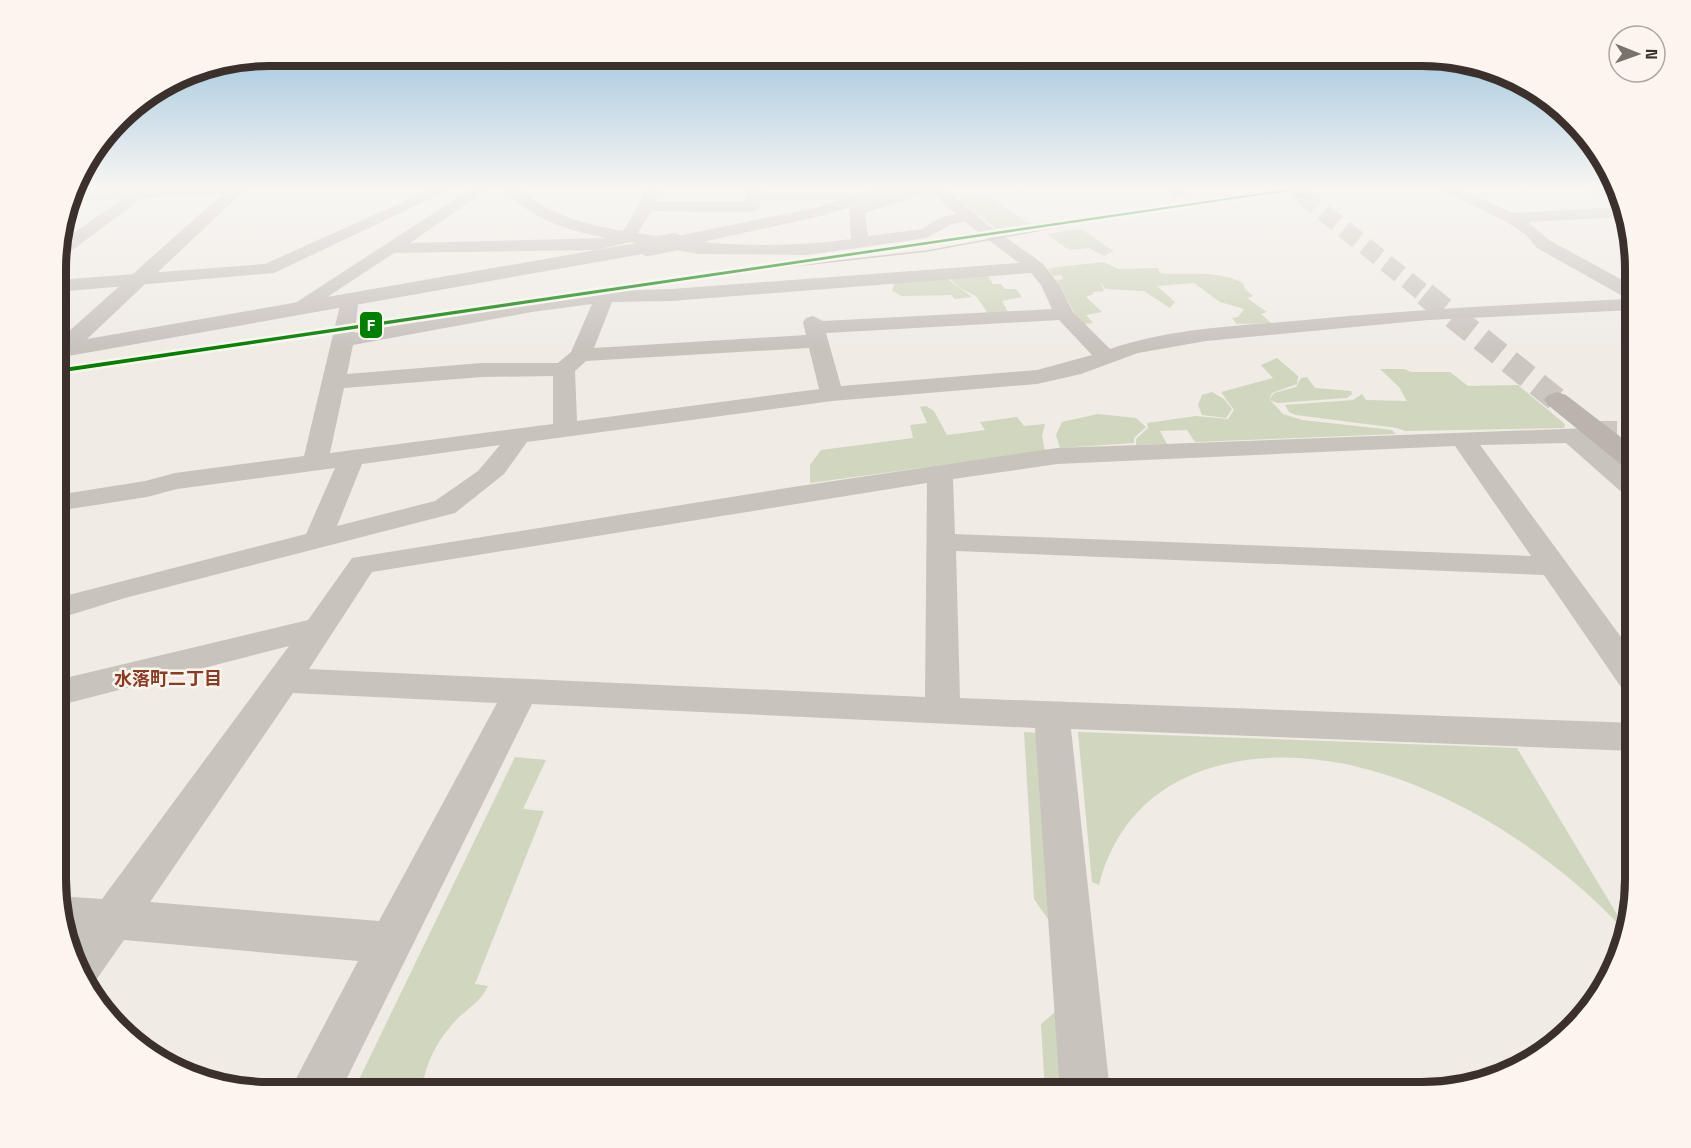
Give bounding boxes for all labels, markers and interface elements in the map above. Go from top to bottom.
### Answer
north arrow [1607,24,1667,84]
text: N [1641,49,1662,60]
line badge: F [359,311,383,339]
text: F [367,315,376,336]
district label: 水落町二丁目 [114,667,222,690]

